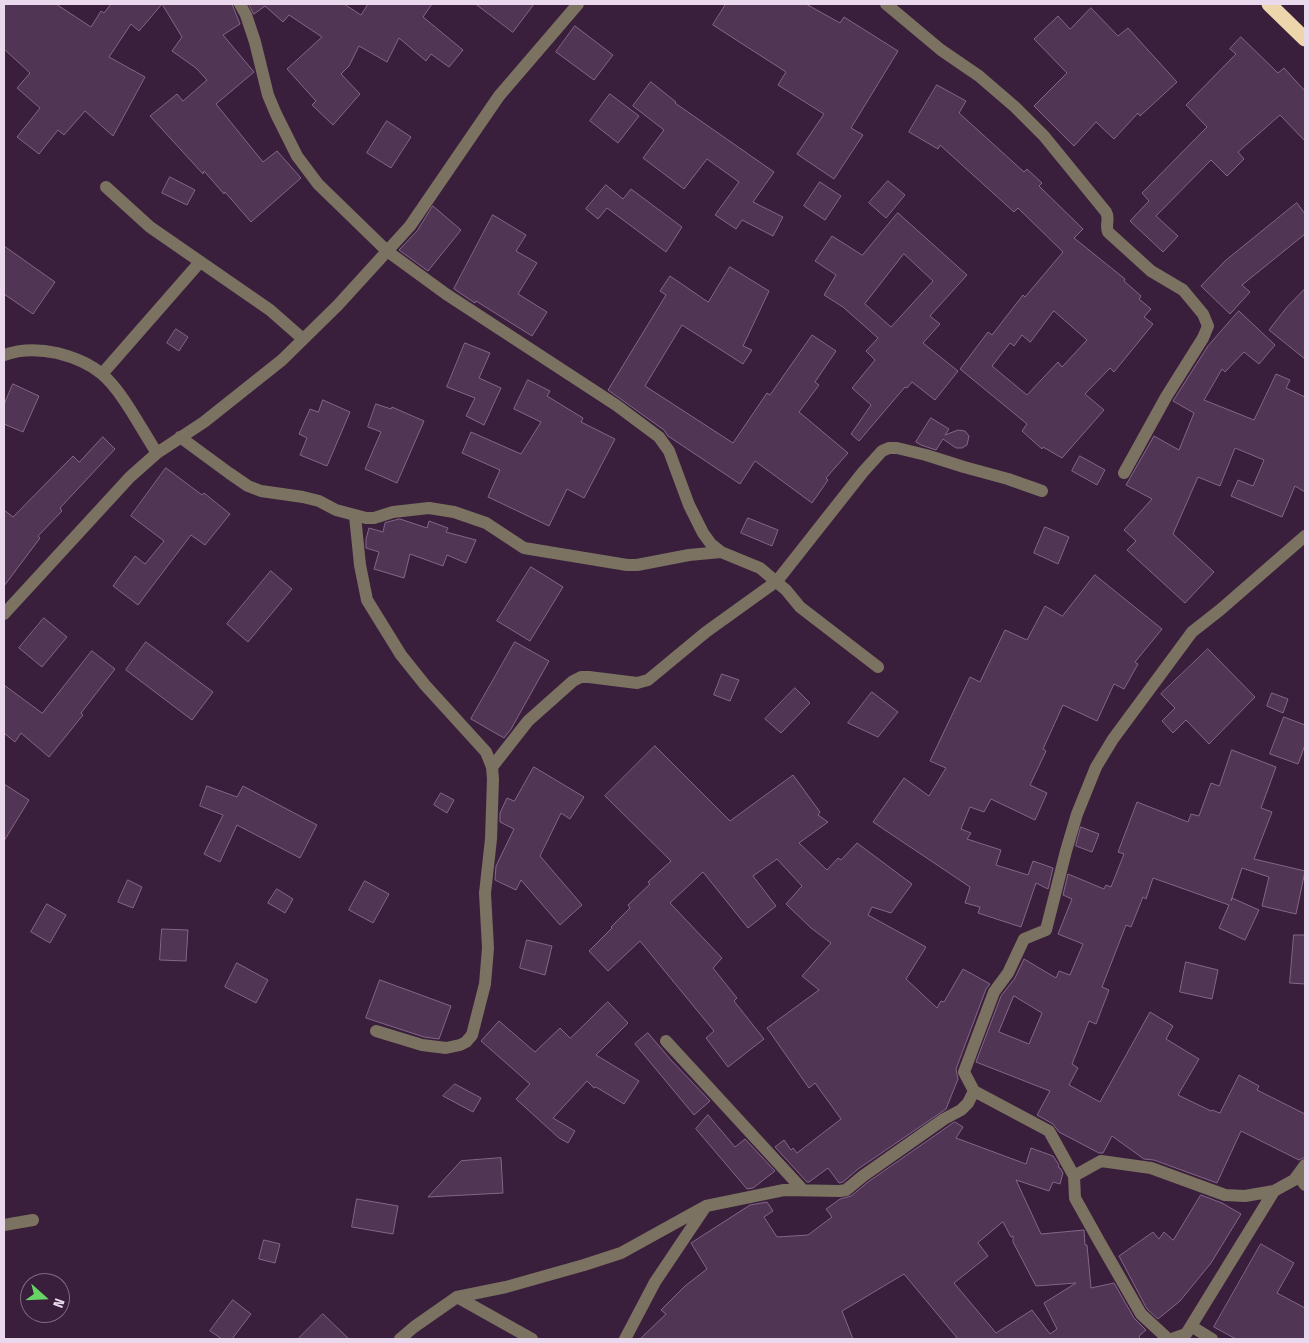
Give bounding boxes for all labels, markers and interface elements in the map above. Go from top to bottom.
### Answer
north arrow [20,1273,70,1323]
text: N [49,1296,68,1310]

